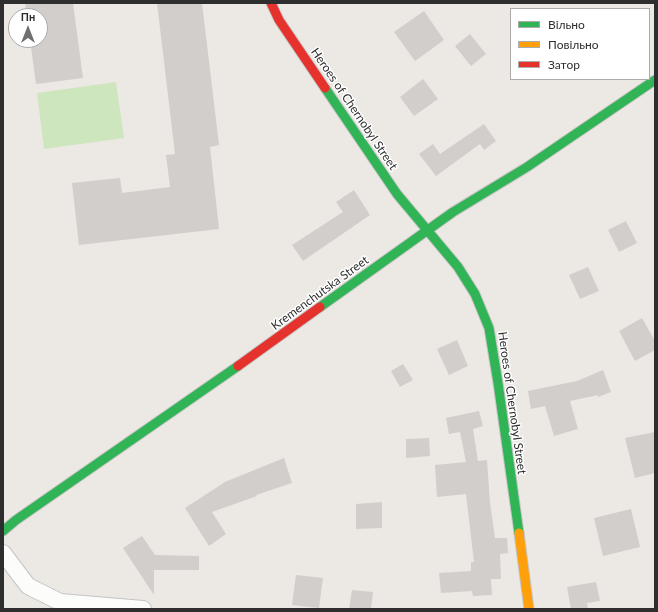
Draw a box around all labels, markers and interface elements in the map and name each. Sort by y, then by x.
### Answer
north arrow [8,8,48,48]
legend [510,8,650,80]
text: Пн [21,10,35,23]
text: Вільно [548,17,585,32]
text: Повільно [548,37,599,52]
street label: Heroes of Chernobyl Street [308,45,400,173]
text: Затор [548,57,580,72]
street label: Kremenchutska Street [269,253,371,333]
street label: Heroes of Chernobyl Street [495,331,529,475]

